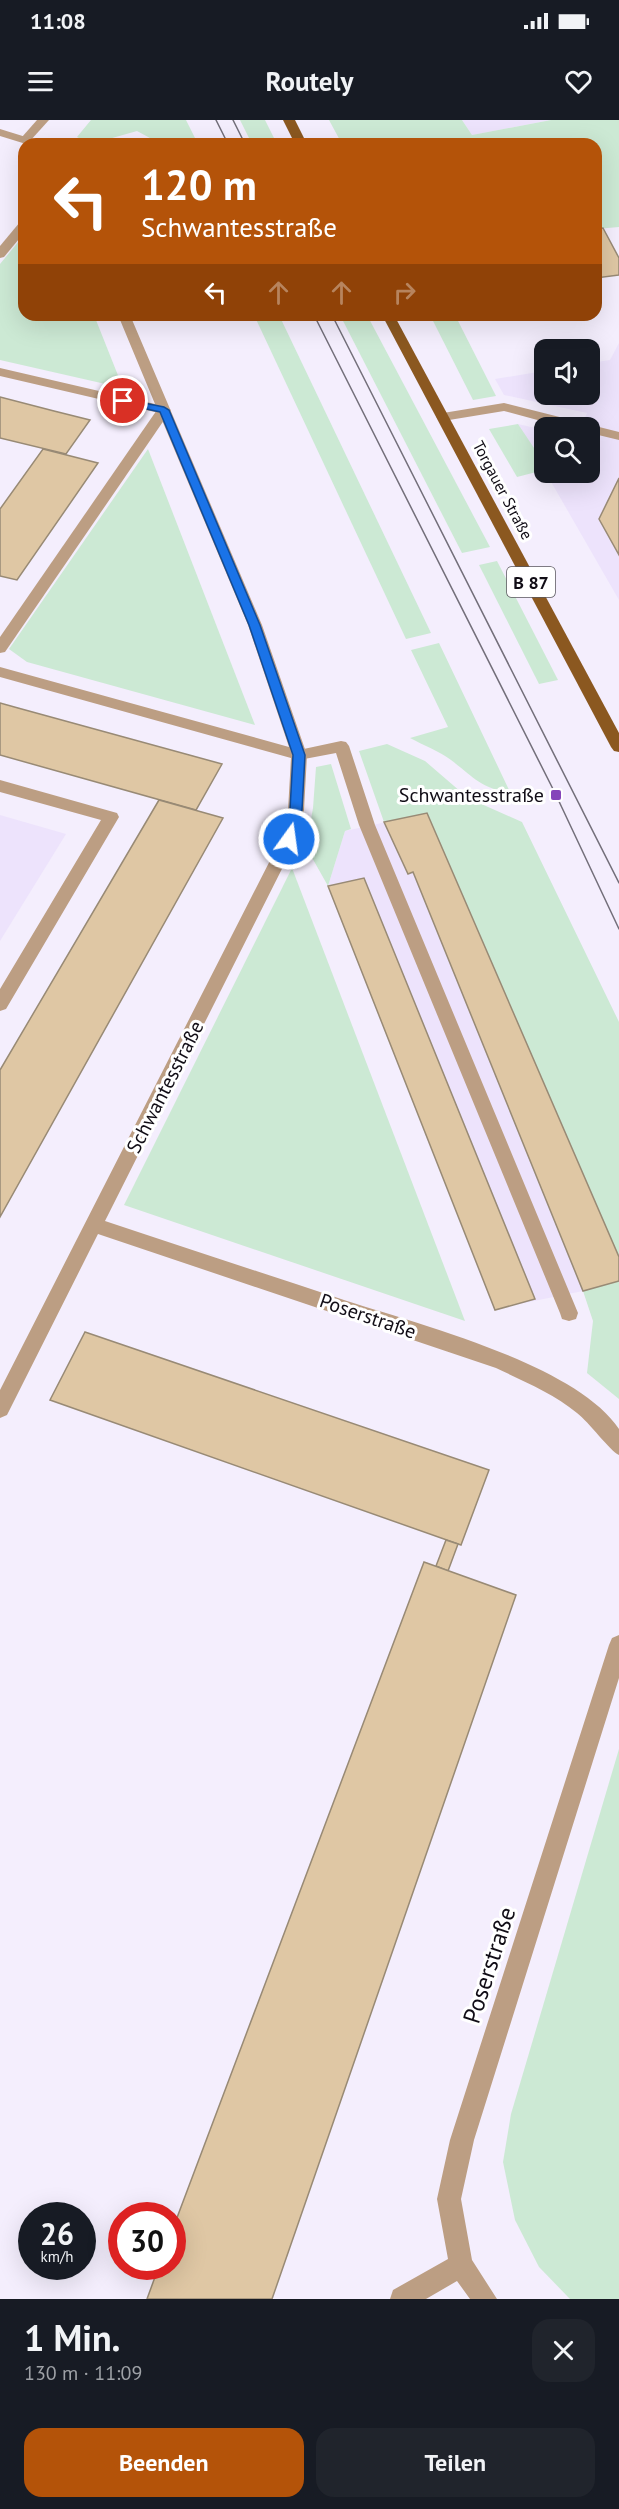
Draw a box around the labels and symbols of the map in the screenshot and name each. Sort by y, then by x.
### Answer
pin [97,375,148,426]
street label: Torgauer Straße [469,437,537,543]
road number: B 87 [507,567,555,597]
place label: Schwantesstraße [399,782,544,808]
marker: Schwantesstraße [549,788,563,802]
position arrow [257,807,321,871]
street label: Schwantesstraße [120,1016,210,1158]
street label: Poserstraße [316,1287,420,1345]
street label: Poserstraße [456,1903,522,2027]
speed limit sign: 30 [108,2202,186,2280]

